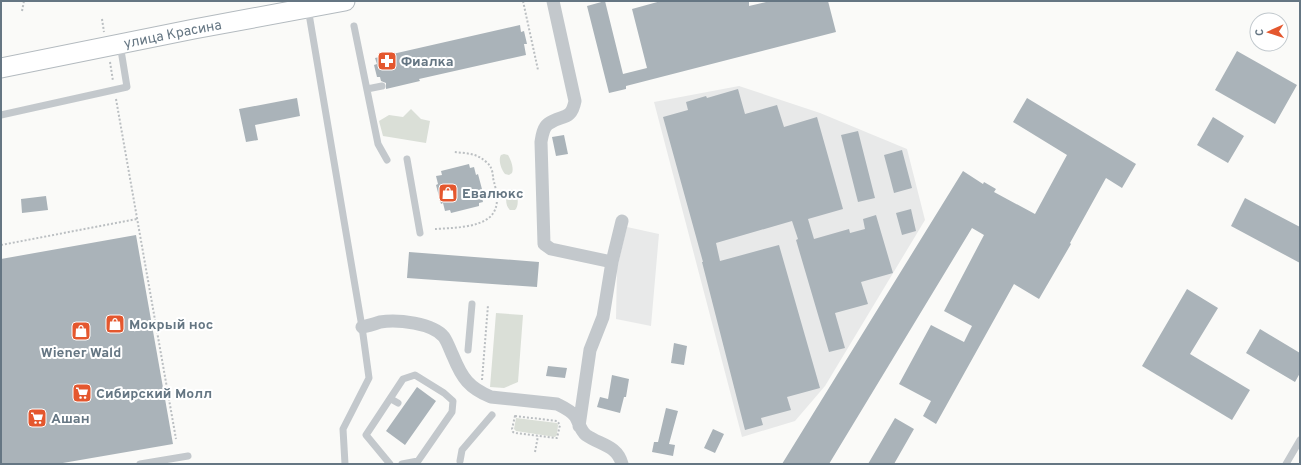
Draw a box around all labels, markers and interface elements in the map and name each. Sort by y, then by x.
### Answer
north arrow [1249,12,1289,52]
street label: улица Красина [122,17,223,53]
text: С [1253,29,1267,36]
pharmacy icon: Фиалка [376,50,398,72]
place label: Фиалка [401,54,454,71]
shop icon: Евалюкс [437,182,459,204]
place label: Евалюкс [462,186,523,203]
shop icon: Мокрый нос [104,313,126,335]
place label: Мокрый нос [129,317,213,334]
shop icon: Wiener Wald [70,320,92,342]
place label: Wiener Wald [41,345,121,362]
supermarket icon: Сибирский Молл [71,382,93,404]
place label: Сибирский Молл [96,386,212,403]
supermarket icon: Ашан [26,407,48,429]
place label: Ашан [51,411,90,428]

